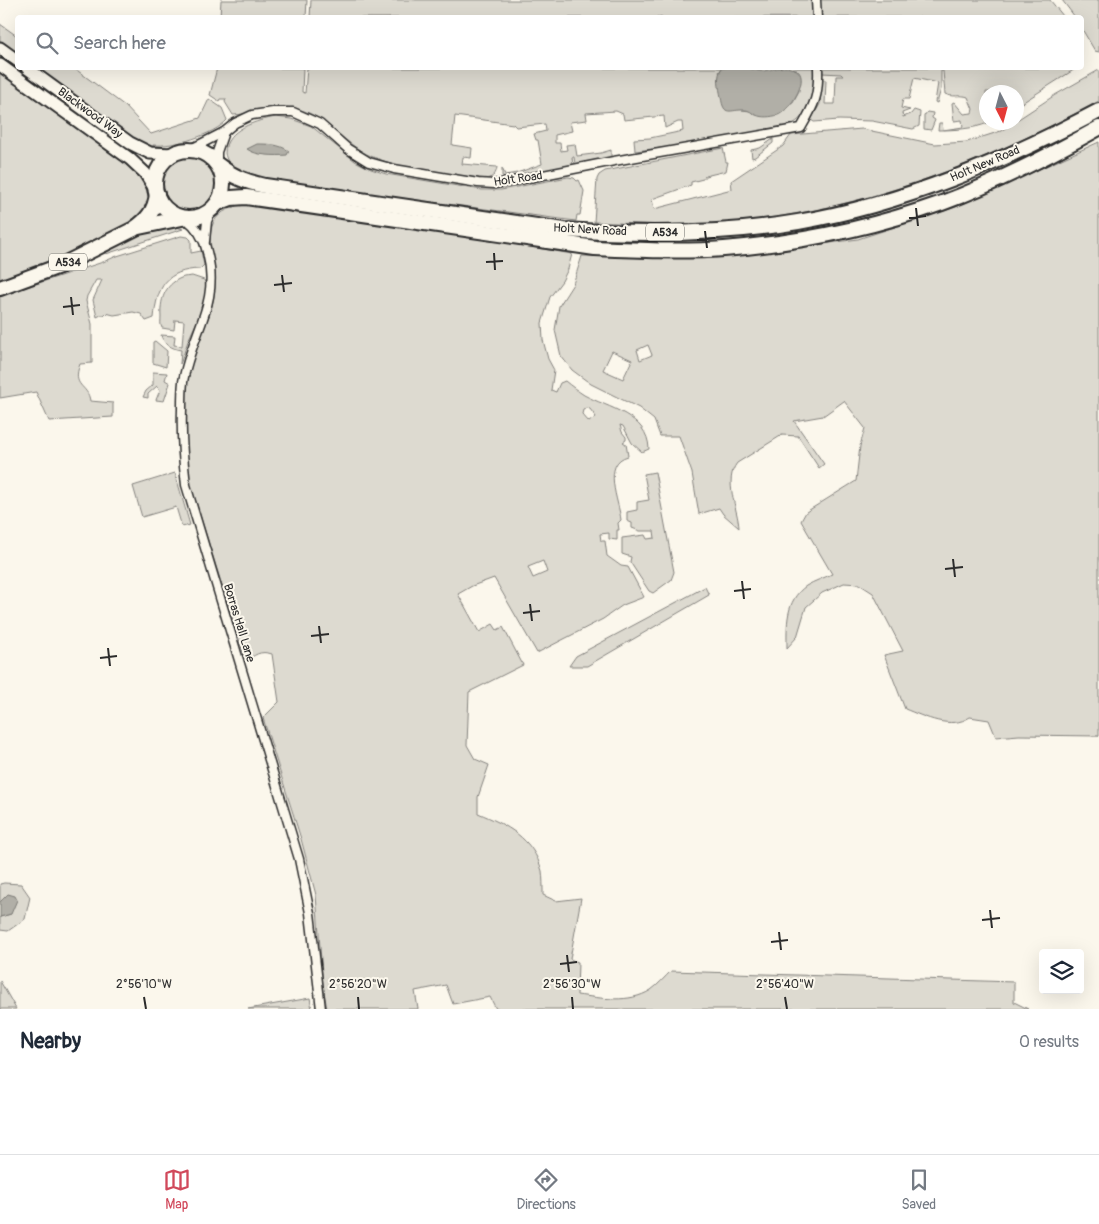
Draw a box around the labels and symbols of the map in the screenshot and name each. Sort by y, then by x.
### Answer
street label: Blackwood Way [55,84,125,142]
north arrow [979,85,1024,130]
street label: Holt New Road [948,143,1022,185]
street label: Holt Road [493,168,544,190]
street label: Holt New Road [553,221,627,239]
road number: A534 [646,223,684,240]
road number: A534 [49,253,87,270]
street label: Borras Hall Lane [220,582,258,664]
text: 2°56'10"W [116,977,172,992]
text: 2°56'20"W [329,977,387,992]
text: 2°56'30"W [543,977,601,992]
text: 2°56'40"W [756,977,814,992]

